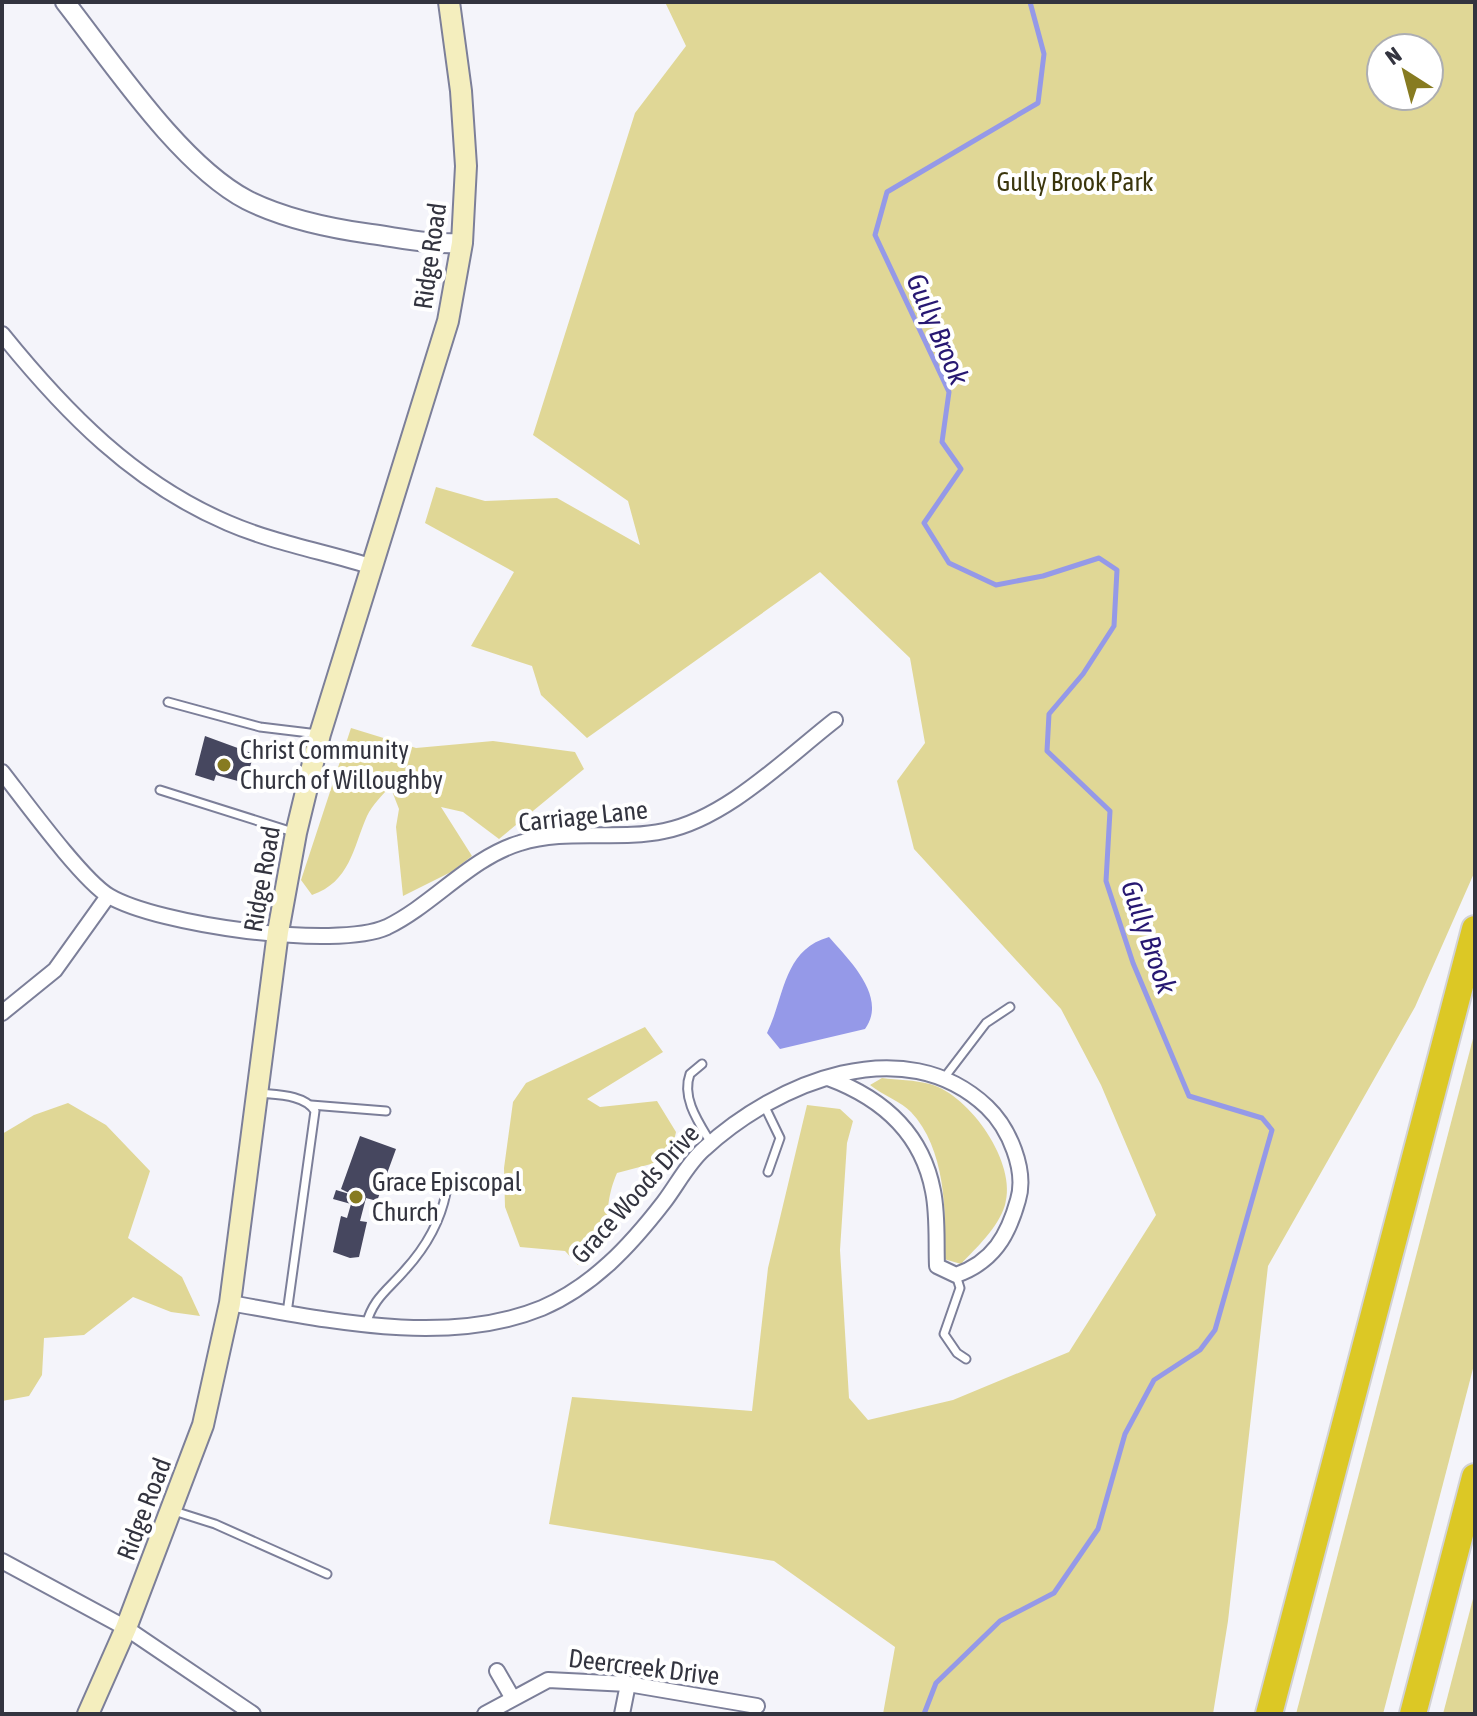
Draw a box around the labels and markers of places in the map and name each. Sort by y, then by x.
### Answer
place label: Christ Community Church of Willoughby [240,735,443,795]
marker: Christ Community Church of Willoughby [215,756,233,774]
place label: Grace Episcopal Church [372,1167,522,1227]
marker: Grace Episcopal Church [347,1188,365,1206]

